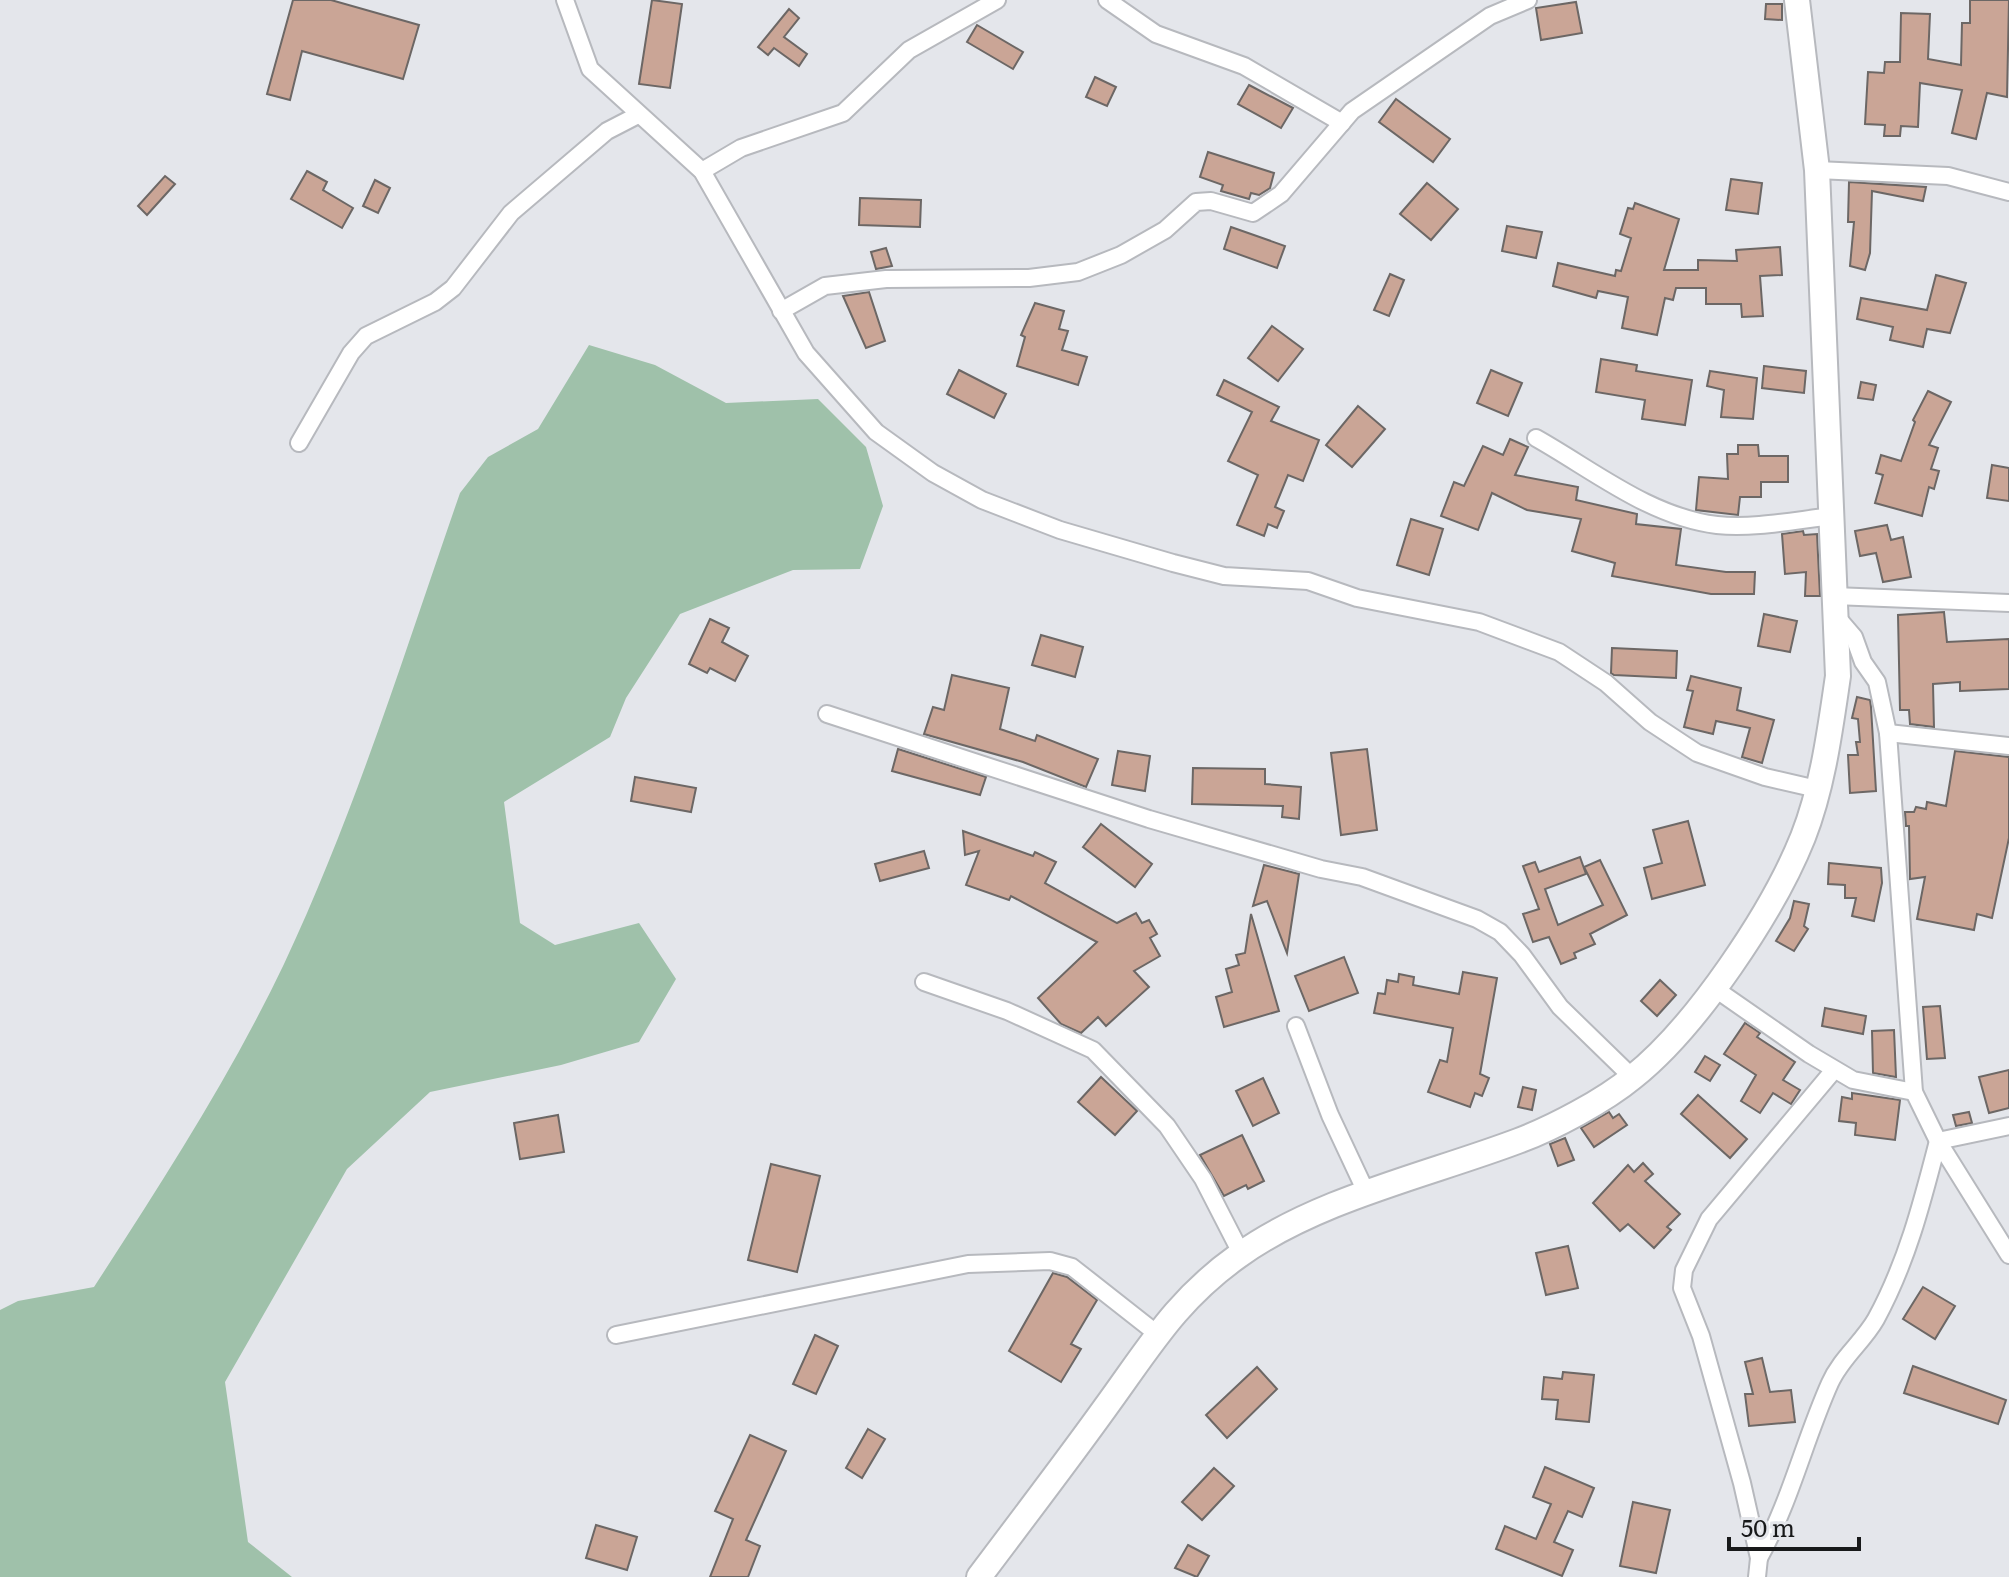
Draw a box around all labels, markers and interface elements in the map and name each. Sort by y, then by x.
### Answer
scale bar [1729,1501,1859,1551]
text: 50 m [1741,1509,1795,1544]

